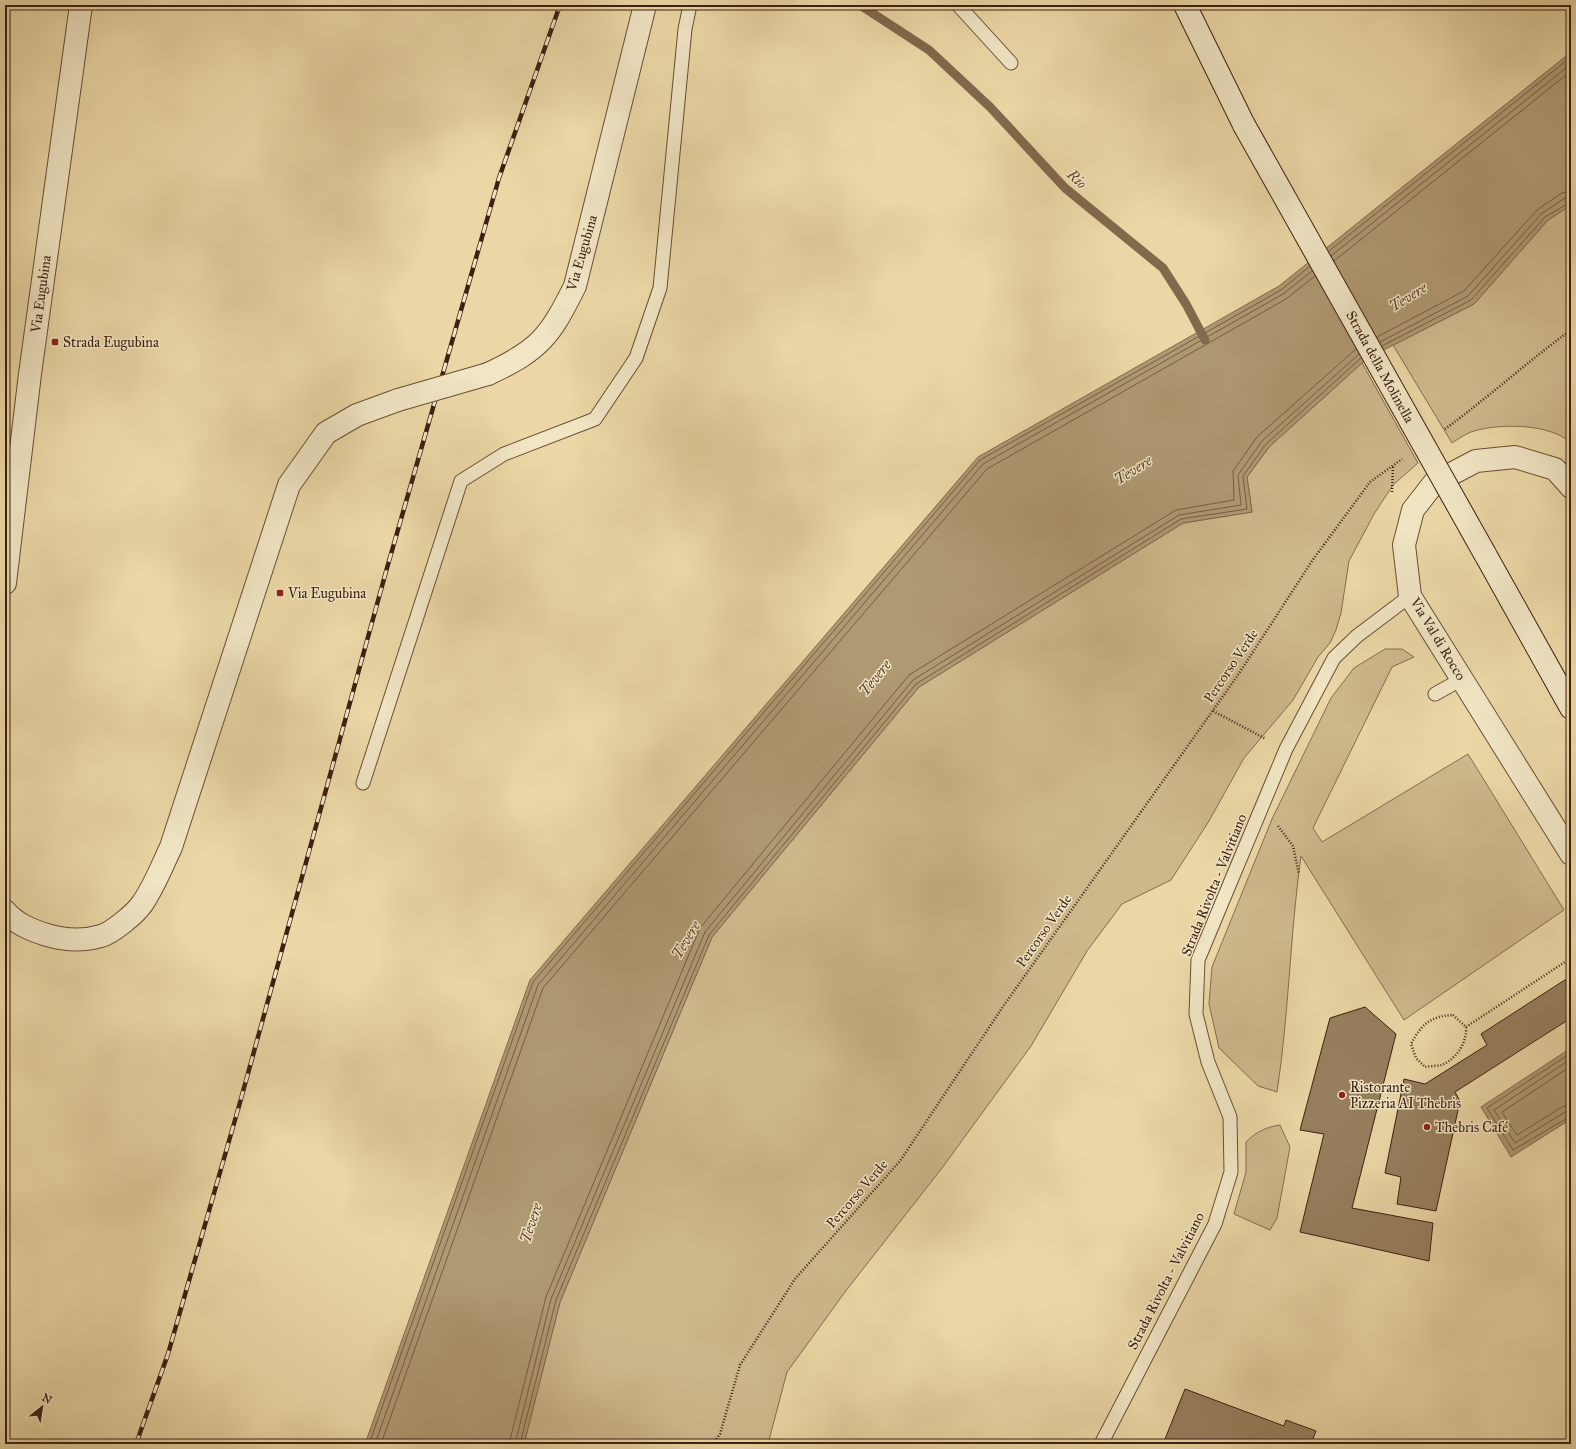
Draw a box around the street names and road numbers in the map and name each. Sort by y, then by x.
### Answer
street label: Via Eugubina [563,213,601,294]
street label: Via Eugubina [27,254,55,335]
street label: Strada della Molinella [1342,308,1418,426]
street label: Via Val di Rocco [1406,594,1469,684]
street label: Percorso Verde [1200,626,1262,706]
street label: Strada Rivolta - Valvitiano [1178,811,1250,959]
street label: Percorso Verde [1013,891,1075,971]
street label: Percorso Verde [823,1156,891,1232]
street label: Strada Rivolta - Valvitiano [1124,1209,1208,1353]

